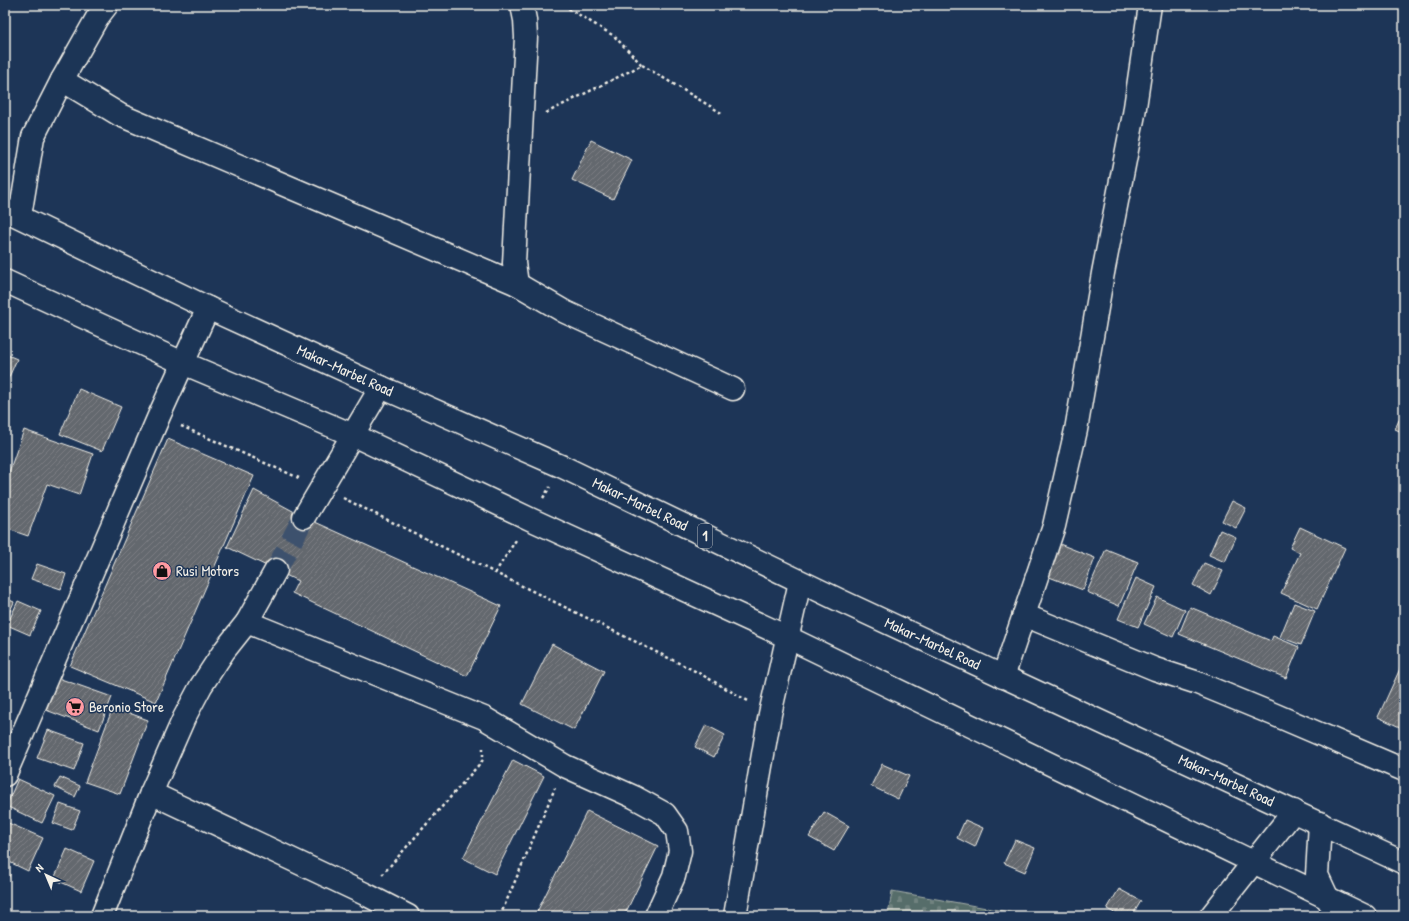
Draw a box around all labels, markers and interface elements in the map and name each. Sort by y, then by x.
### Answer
street label: Makar-Marbel Road [294,339,397,401]
street label: Makar-Marbel Road [589,472,692,536]
road number: 1 [698,524,712,548]
shop icon: Rusi Motors [151,560,173,582]
place label: Rusi Motors [176,560,239,581]
street label: Makar-Marbel Road [881,612,984,675]
supermarket icon: Beronio Store [64,696,86,718]
place label: Beronio Store [89,696,164,717]
street label: Makar-Marbel Road [1175,748,1278,811]
north arrow [26,855,66,895]
text: N [32,861,46,875]

